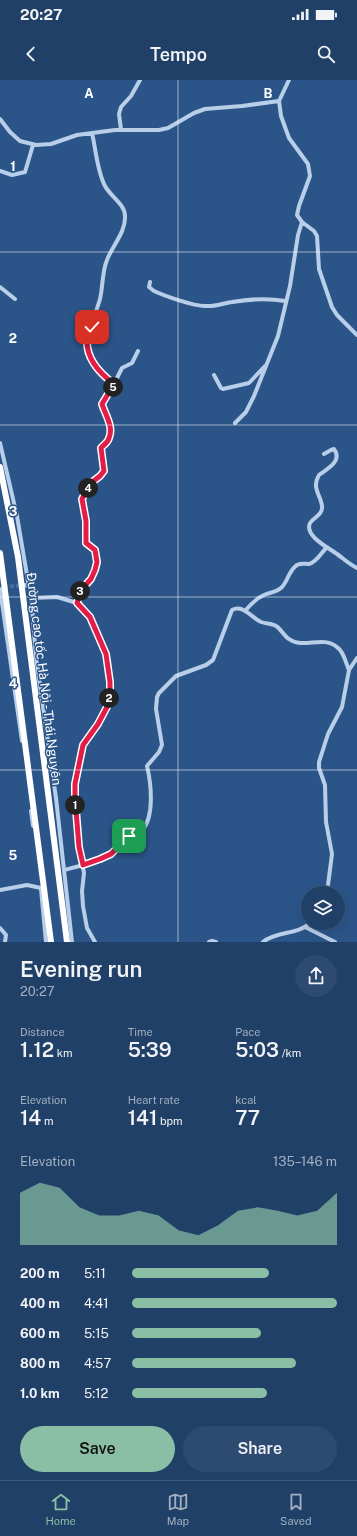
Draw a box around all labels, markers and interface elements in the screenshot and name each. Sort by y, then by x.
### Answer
text: 20:27 [20,6,62,23]
icon: back [20,43,42,65]
icon: search [315,43,337,65]
text: Tempo [150,44,207,65]
text: A [84,86,94,101]
text: B [264,86,273,101]
text: 1 [10,159,16,174]
pin [75,310,109,344]
icon: check [81,316,103,338]
text: 2 [9,331,17,346]
pin: 5 [103,377,123,397]
text: 5 [109,381,117,393]
pin: 4 [78,478,98,498]
text: 4 [84,482,92,494]
text: 3 [9,504,18,519]
street label: Đường cao tốc Hà Nội - Thái Nguyên [23,572,65,786]
pin: 3 [70,581,90,601]
text: 3 [76,585,84,597]
text: 4 [9,676,18,691]
pin: 2 [99,688,119,708]
text: 2 [106,692,113,704]
pin: 1 [65,795,85,815]
text: 1 [73,799,77,811]
pin [112,819,146,853]
icon: arrive [118,825,140,847]
text: 5 [9,848,18,863]
map controls [301,886,345,930]
button: layers [301,886,345,930]
button: share [295,955,337,997]
text: Evening run [20,956,142,982]
text: 20:27 [20,984,54,999]
text: Distance [20,1026,65,1038]
text: Time [128,1026,153,1038]
text: Pace [235,1026,260,1038]
text: 1.12 [20,1038,54,1062]
text: 5:39 [128,1038,172,1062]
text: 5:03 [235,1038,279,1062]
text: km [54,1047,72,1059]
text: /km [279,1047,301,1059]
text: Elevation [20,1094,67,1106]
text: Heart rate [128,1094,180,1106]
text: kcal [235,1094,257,1106]
text: 14 [20,1106,41,1130]
text: 141 [128,1106,157,1130]
text: 77 [235,1106,260,1130]
text: m [41,1115,53,1127]
text: bpm [157,1115,183,1127]
text: Elevation [20,1154,75,1169]
text: 135–146 m [273,1154,337,1169]
text: 200 m [20,1266,60,1281]
text: 5:11 [84,1266,106,1281]
text: 400 m [20,1296,60,1311]
text: 4:41 [84,1296,108,1311]
text: 600 m [20,1326,60,1341]
text: 5:15 [84,1326,109,1341]
text: 800 m [20,1356,60,1371]
text: 4:57 [84,1356,111,1371]
text: 1.0 km [20,1386,60,1401]
text: 5:12 [84,1386,108,1401]
button: Save [20,1426,175,1472]
button: Share [183,1426,337,1472]
tab: Home [45,1491,76,1527]
tab: Map [167,1491,189,1527]
tab: Saved [280,1491,312,1527]

